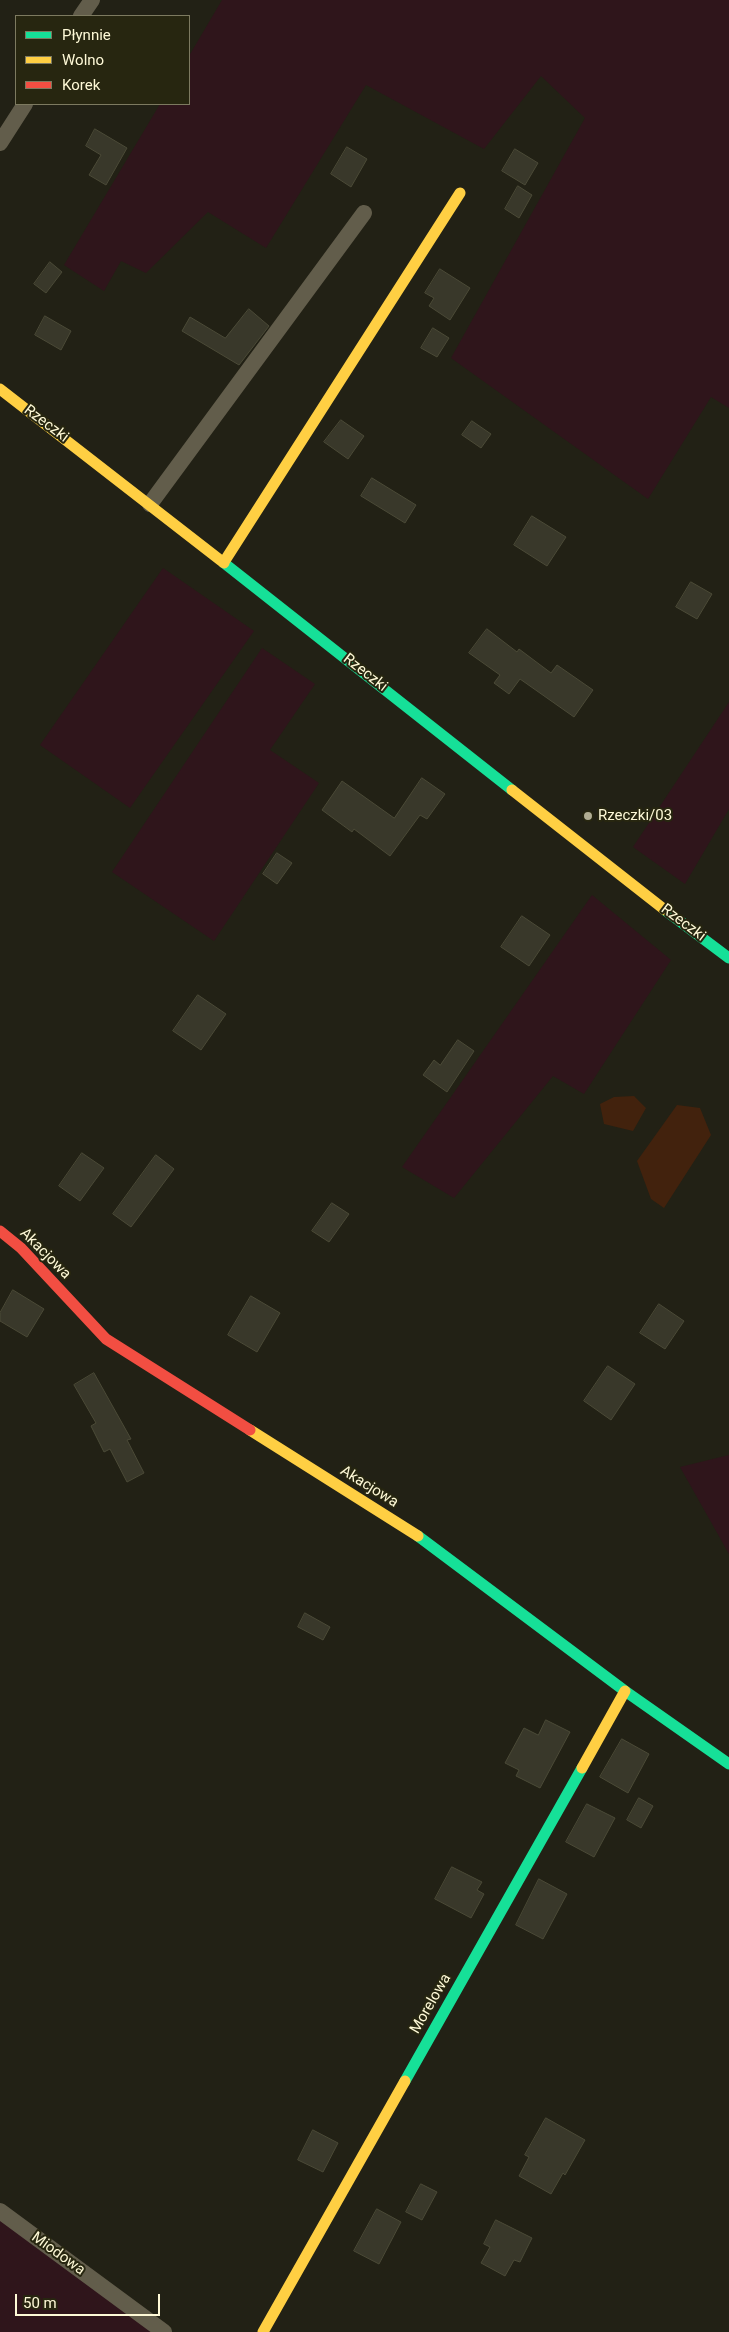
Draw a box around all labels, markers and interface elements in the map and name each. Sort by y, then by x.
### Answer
legend [15,15,190,105]
text: Płynnie [62,26,111,44]
text: Wolno [62,51,104,69]
text: Korek [62,76,100,94]
street label: Rzeczki [20,401,72,447]
street label: Rzeczki [339,650,391,696]
place label: Rzeczki/03 [598,807,672,825]
marker: Rzeczki/03 [582,810,594,822]
street label: Rzeczki [657,900,709,946]
street label: Akacjowa [16,1225,74,1283]
street label: Akacjowa [337,1462,401,1512]
street label: Morelowa [407,1971,455,2037]
street label: Miodowa [28,2229,88,2279]
scale bar [18,2284,162,2316]
text: 50 m [23,2294,57,2312]

